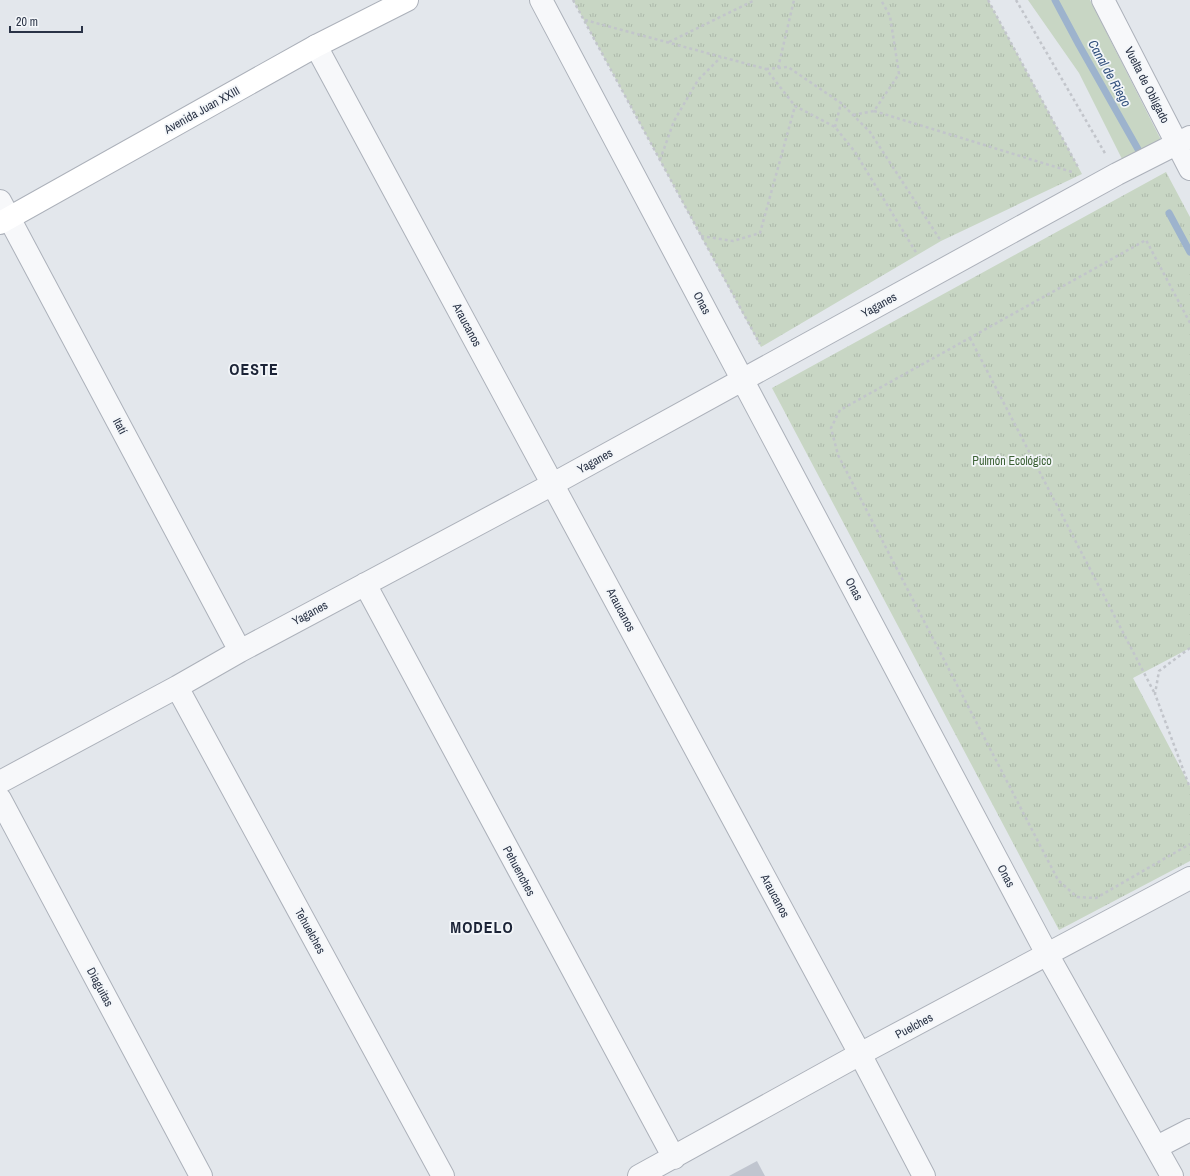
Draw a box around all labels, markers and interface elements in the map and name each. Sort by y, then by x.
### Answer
scale bar [10,8,82,34]
text: 20 m [16,14,38,30]
water label: Canal de Riego [1084,37,1135,110]
street label: Vuelta de Obligado [1121,44,1173,126]
street label: Avenida Juan XXIII [160,83,243,138]
street label: Onas [689,289,715,317]
street label: Yaganes [858,289,900,321]
street label: Araucanos [448,300,485,350]
district label: OESTE [229,358,279,380]
street label: Itatí [109,415,131,437]
street label: Yaganes [574,445,616,477]
park label: Pulmón Ecológico [972,453,1052,469]
street label: Onas [841,575,867,603]
street label: Araucanos [602,585,639,635]
street label: Yaganes [289,597,331,629]
street label: Pehuenches [499,843,539,899]
street label: Onas [993,862,1019,890]
street label: Araucanos [756,871,793,921]
street label: Tehuelches [291,905,329,957]
district label: MODELO [450,916,514,938]
street label: Diaguitas [83,965,117,1009]
street label: Puelches [892,1009,936,1043]

